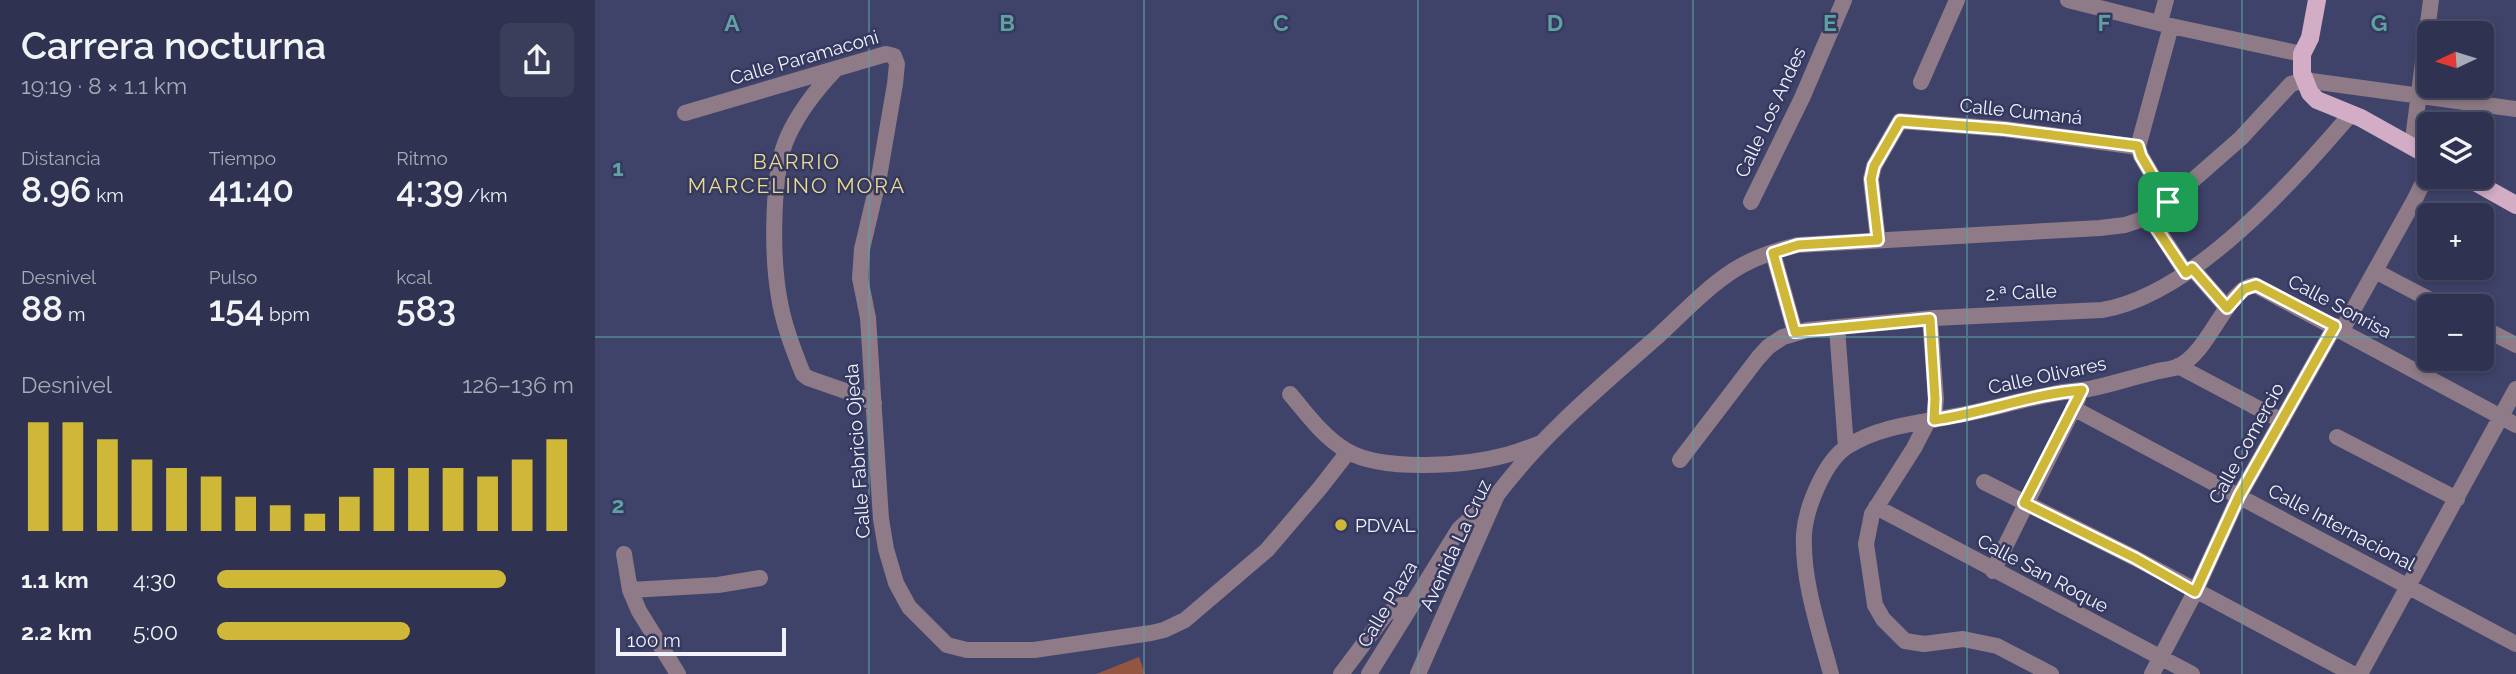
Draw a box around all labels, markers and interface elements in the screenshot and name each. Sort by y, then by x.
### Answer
text: A [724,9,740,36]
text: B [999,9,1015,36]
text: C [1273,9,1289,36]
text: D [1547,9,1563,36]
text: E [1823,9,1837,36]
text: F [2097,9,2111,36]
text: G [2371,9,2387,36]
north arrow [2417,21,2494,98]
map controls [2417,21,2494,371]
text: Carrera nocturna [21,23,326,68]
button: share [500,23,574,97]
street label: Calle Paramaconi [727,25,881,89]
street label: Calle Los Andes [1730,43,1810,181]
text: 19:19 · 8 × 1.1 km [21,72,187,99]
street label: Calle Cumaná [1959,94,2083,128]
button: layers [2417,112,2494,189]
text: Distancia [21,147,101,169]
text: Tiempo [209,147,276,169]
text: Ritmo [396,147,448,169]
district label: BARRIO MARCELINO MORA [688,149,906,198]
text: 1 [612,154,624,181]
text: 8.96 [21,169,91,210]
text: 41:40 [209,169,294,210]
text: 4:39 [396,169,464,210]
pin [2138,172,2198,232]
icon: arrive [2149,183,2187,221]
text: km [91,184,124,206]
text: /km [464,184,508,206]
button: + [2417,203,2494,280]
text: Desnivel [21,266,96,288]
text: Pulso [209,266,257,288]
text: kcal [396,266,432,288]
street label: Calle Sonrisa [2285,270,2395,342]
street label: 2.ª Calle [1985,279,2057,305]
text: 88 [21,288,63,329]
text: 154 [209,288,264,329]
text: 583 [396,288,456,329]
button: − [2417,294,2494,371]
text: m [63,303,85,325]
text: bpm [264,303,310,325]
street label: Calle Olivares [1986,352,2108,398]
street label: Calle Fabricio Ojeda [840,363,874,539]
text: Desnivel [21,371,112,398]
text: 126–136 m [462,371,574,398]
street label: Calle Comercio [2204,379,2288,507]
street label: Avenida La Cruz [1415,476,1495,614]
street label: Calle Internacional [2265,479,2420,575]
text: 2 [612,491,624,518]
place label: PDVAL [1355,514,1416,536]
marker: PDVAL [1333,517,1349,533]
street label: Calle San Roque [1974,529,2112,617]
street label: Calle Plaza [1353,557,1421,651]
text: 1.1 km [21,566,89,593]
text: 4:30 [133,566,176,593]
text: 2.2 km [21,618,92,645]
text: 5:00 [133,618,178,645]
scale bar [616,625,786,657]
text: 100 m [627,629,681,651]

